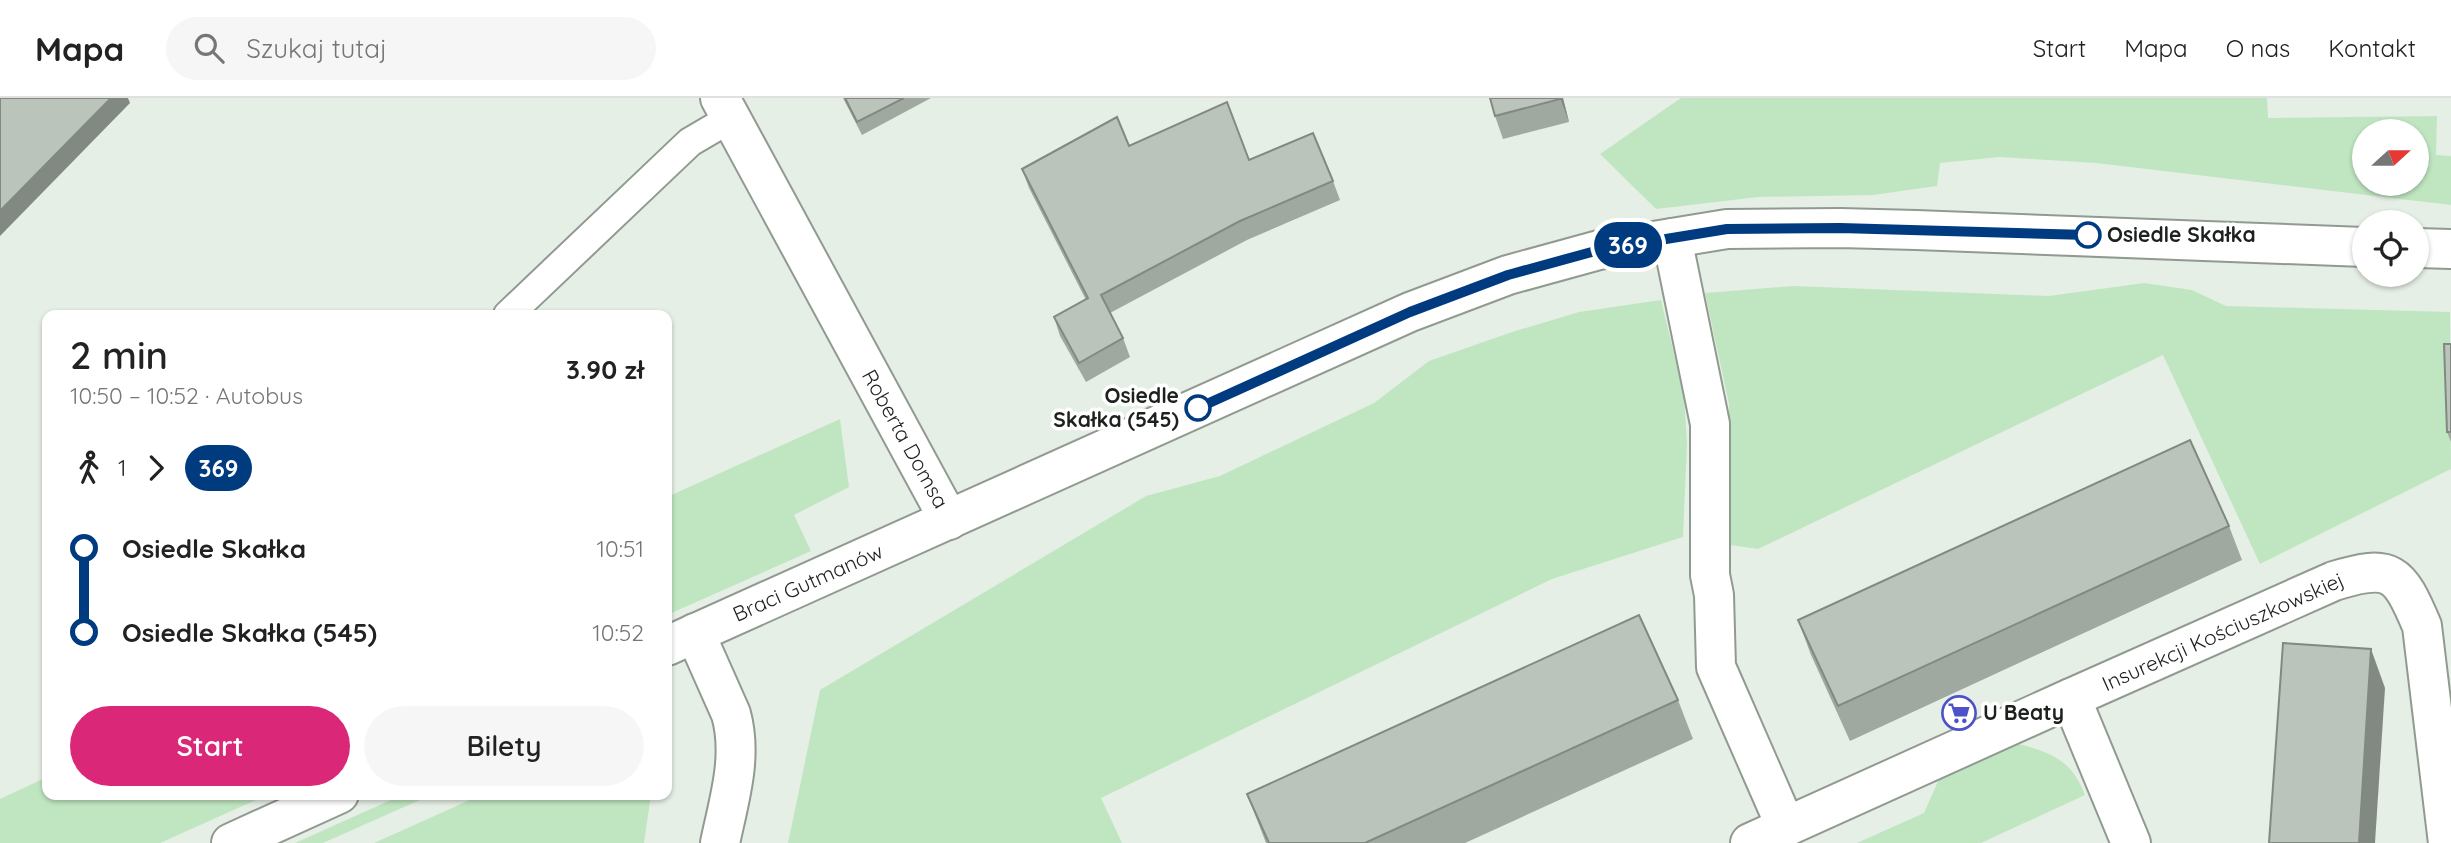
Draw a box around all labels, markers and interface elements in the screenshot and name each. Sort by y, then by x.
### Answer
search box [166,17,656,80]
text: Mapa [35,28,124,69]
icon: search [190,29,228,67]
text: Szukaj tutaj [246,32,387,65]
text: Start [2033,33,2086,63]
text: Mapa [2124,33,2188,63]
text: O nas [2226,33,2290,63]
text: Kontakt [2328,33,2416,63]
north arrow [2352,119,2429,196]
map controls [2352,119,2429,287]
button: locate [2352,210,2429,287]
place label: Osiedle Skałka [2107,221,2256,247]
line badge: 369 [1588,222,1668,268]
marker: Osiedle Skałka [2075,222,2101,248]
text: 369 [1608,230,1648,260]
text: 2 min [70,331,168,379]
text: 3.90 zł [566,353,644,386]
street label: Roberta Domsa [857,365,955,512]
text: 10:50 – 10:52 · Autobus [70,381,303,410]
place label: Osiedle Skałka (545) [1053,382,1179,432]
marker: Osiedle Skałka (545) [1185,395,1211,421]
icon: walk [70,449,108,487]
icon: forward [137,449,175,487]
text: 1 [118,453,127,482]
text: 369 [199,453,238,483]
text: Osiedle Skałka [122,532,306,565]
text: 10:51 [596,534,644,563]
street label: Braci Gutmanów [729,537,887,627]
street label: Insurekcji Kościuszkowskiej [2098,566,2348,696]
text: Osiedle Skałka (545) [122,616,377,649]
text: 10:52 [592,618,644,647]
supermarket icon: U Beaty [1940,694,1978,732]
place label: U Beaty [1983,699,2064,725]
button: Start [70,706,350,786]
button: Bilety [364,706,644,786]

